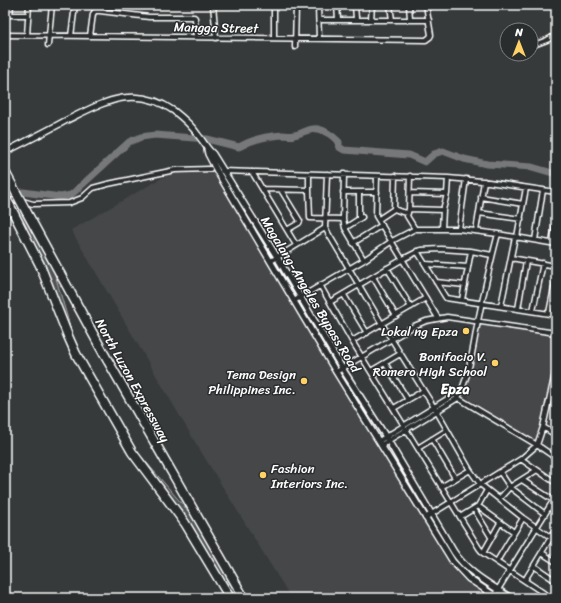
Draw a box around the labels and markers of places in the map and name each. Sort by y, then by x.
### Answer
place label: Lokal ng Epza [381,320,458,343]
marker: Lokal ng Epza [461,326,471,336]
place label: Bonifacio V. Romero High School [373,345,487,383]
marker: Bonifacio V. Romero High School [490,358,500,368]
place label: Tema Design Philippines Inc. [208,363,296,401]
marker: Tema Design Philippines Inc. [299,376,309,386]
place label: Fashion Interiors Inc. [270,457,348,495]
marker: Fashion Interiors Inc. [258,470,268,480]

